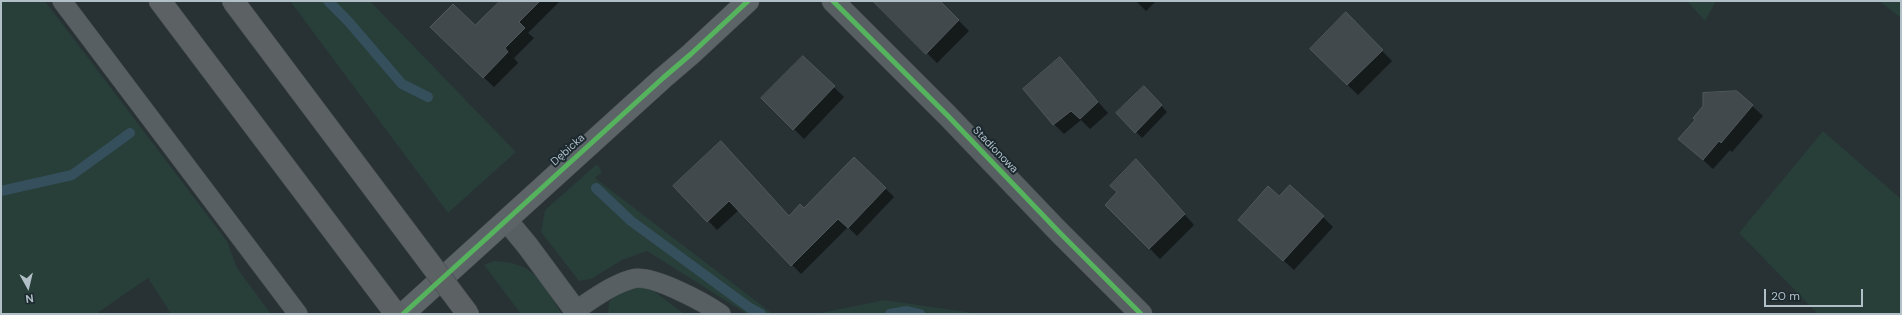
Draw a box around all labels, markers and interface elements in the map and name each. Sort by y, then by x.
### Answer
street label: Stadionowa [970,124,1020,176]
street label: Dębicka [548,131,588,169]
north arrow [8,267,48,307]
scale bar [1766,281,1865,307]
text: 20 m [1771,288,1800,304]
text: N [25,291,35,306]

